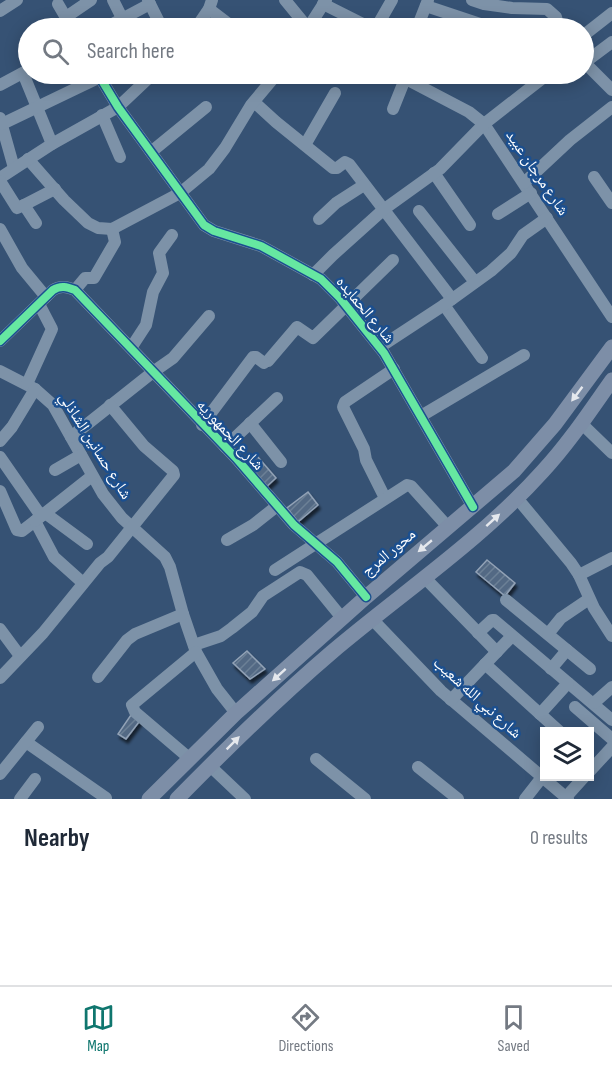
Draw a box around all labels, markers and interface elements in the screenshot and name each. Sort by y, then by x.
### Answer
search box [18,18,594,84]
icon: search [39,35,72,68]
text: Search here [87,38,174,65]
street label: شارع مرجان عبيد [501,127,573,219]
street label: شارع الحمايده [332,273,398,347]
one-way arrow [571,386,583,402]
street label: شارع حسانين الشاذلي [53,389,136,504]
street label: شارع الجمهوريه [192,396,268,474]
one-way arrow [485,513,500,527]
street label: محور المرج [358,525,420,581]
one-way arrow [417,540,433,553]
street label: شارع نبي الله شعيب [427,653,525,744]
one-way arrow [271,668,286,682]
map controls [540,727,594,781]
button: layers [540,727,594,781]
one-way arrow [226,736,240,750]
text: Nearby [24,823,90,854]
text: 0 results [530,826,588,850]
tab: Map [82,1001,115,1056]
tab: Directions [278,1001,334,1056]
tab: Saved [497,1001,530,1056]

